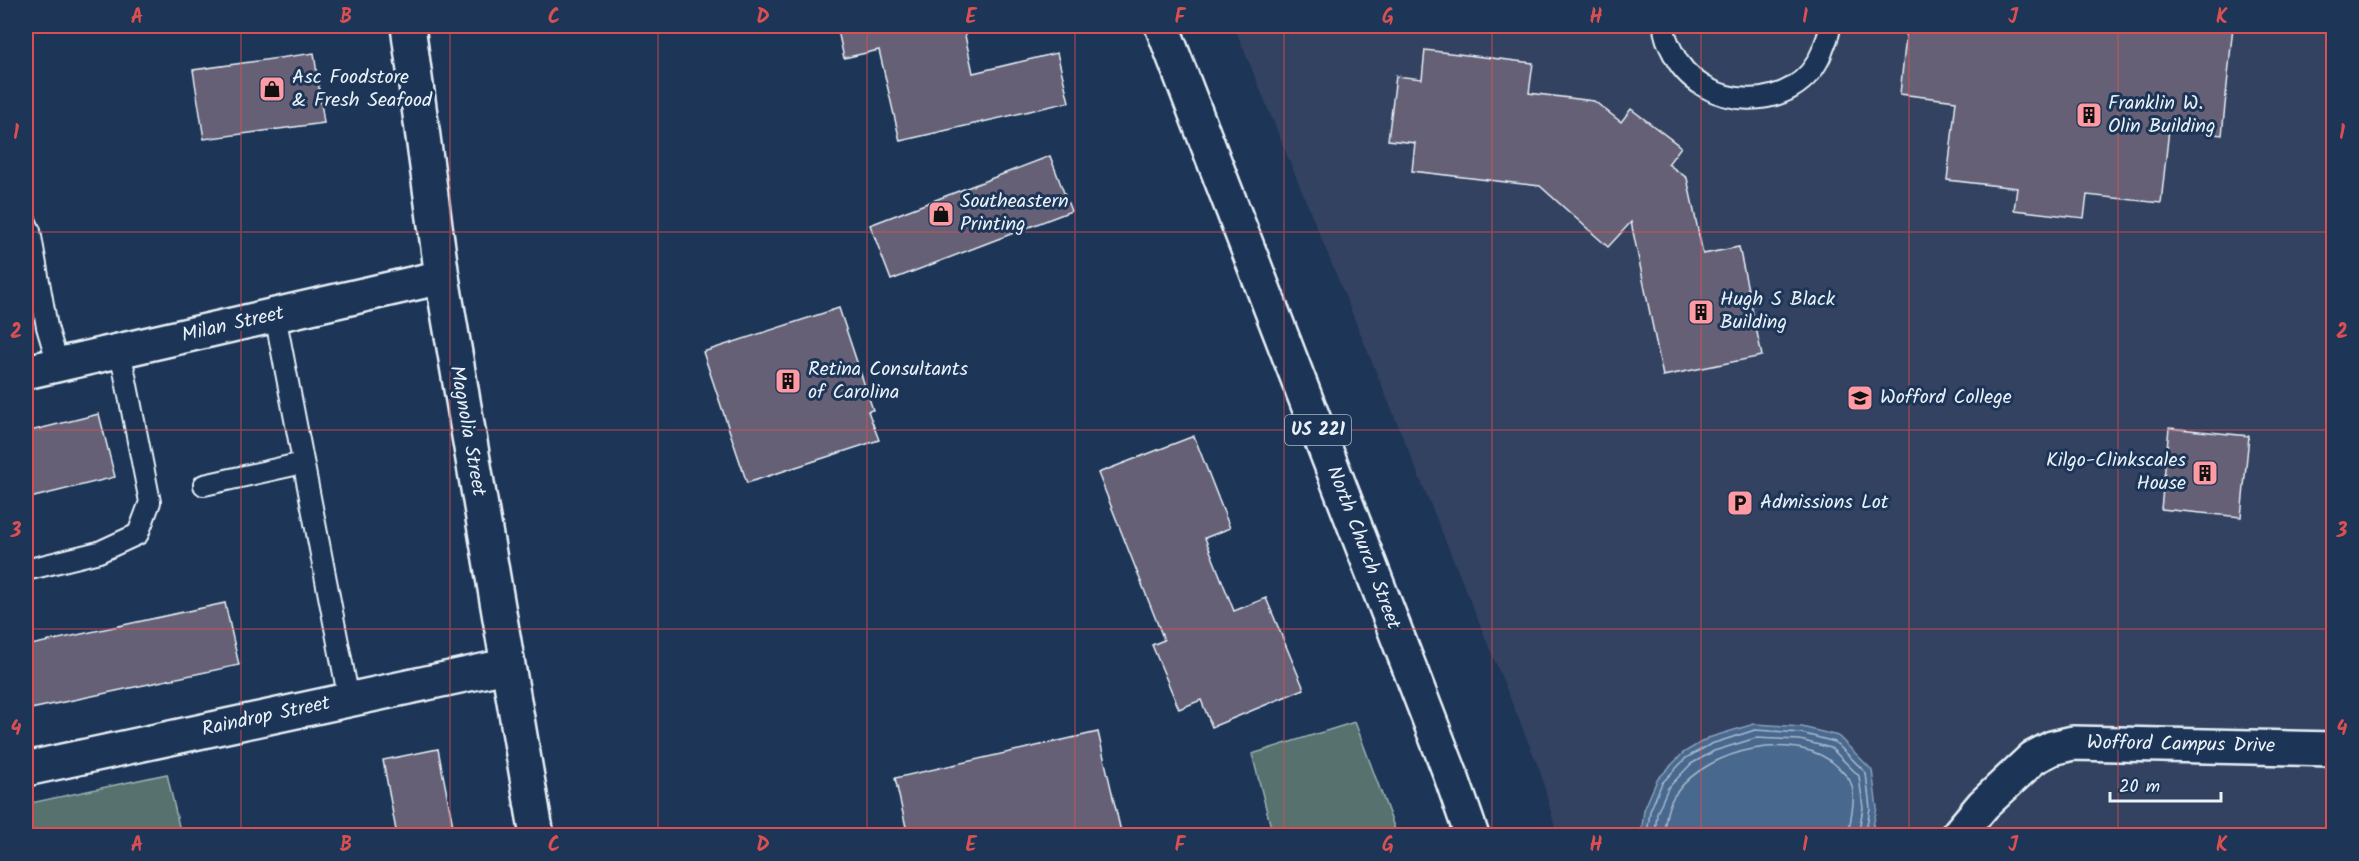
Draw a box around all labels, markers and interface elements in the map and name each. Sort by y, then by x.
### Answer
text: A [131,2,143,34]
text: B [340,2,352,34]
text: C [548,2,560,34]
text: D [756,2,770,34]
text: E [965,2,977,34]
text: F [1175,2,1187,34]
text: G [1382,2,1394,34]
text: H [1589,2,1603,34]
text: I [1802,2,1808,34]
text: J [2008,2,2019,34]
text: K [2216,2,2228,34]
place label: Asc Foodstore & Fresh Seafood [292,62,433,117]
shop icon: Asc Foodstore & Fresh Seafood [257,74,287,104]
place label: Franklin W. Olin Building [2108,88,2216,143]
building icon: Franklin W. Olin Building [2074,100,2104,130]
text: 1 [13,118,19,150]
text: 1 [2339,118,2345,150]
place label: Southeastern Printing [960,186,1069,241]
shop icon: Southeastern Printing [926,199,956,229]
place label: Hugh S Black Building [1720,284,1836,339]
building icon: Hugh S Black Building [1686,297,1716,327]
street label: Milan Street [179,298,288,352]
text: 2 [10,317,22,349]
text: 2 [2336,317,2348,349]
place label: Retina Consultants of Carolina [808,354,968,409]
street label: Magnolia Street [440,363,494,499]
building icon: Retina Consultants of Carolina [773,366,803,396]
place label: Wofford College [1880,382,2012,414]
school or university icon: Wofford College [1845,383,1875,413]
road number: US 221 [1285,415,1351,445]
place label: Kilgo-Clinkscales House [2046,445,2186,500]
building icon: Kilgo-Clinkscales House [2190,458,2220,488]
street label: North Church Street [1317,462,1409,635]
place label: Admissions Lot [1760,487,1889,519]
parking icon: Admissions Lot [1725,488,1755,518]
text: 3 [10,516,22,548]
text: 3 [2336,516,2348,548]
street label: Raindrop Street [199,688,333,746]
text: 4 [11,714,22,746]
text: 4 [2337,714,2348,746]
street label: Wofford Campus Drive [2087,727,2275,763]
scale bar [2110,765,2221,803]
text: 20 m [2119,773,2160,802]
text: A [131,830,143,861]
text: B [340,830,352,861]
text: C [548,830,560,861]
text: D [756,830,770,861]
text: E [965,830,977,861]
text: F [1175,830,1187,861]
text: G [1382,830,1394,861]
text: H [1589,830,1603,861]
text: I [1802,830,1808,861]
text: J [2008,830,2019,861]
text: K [2216,830,2228,861]

